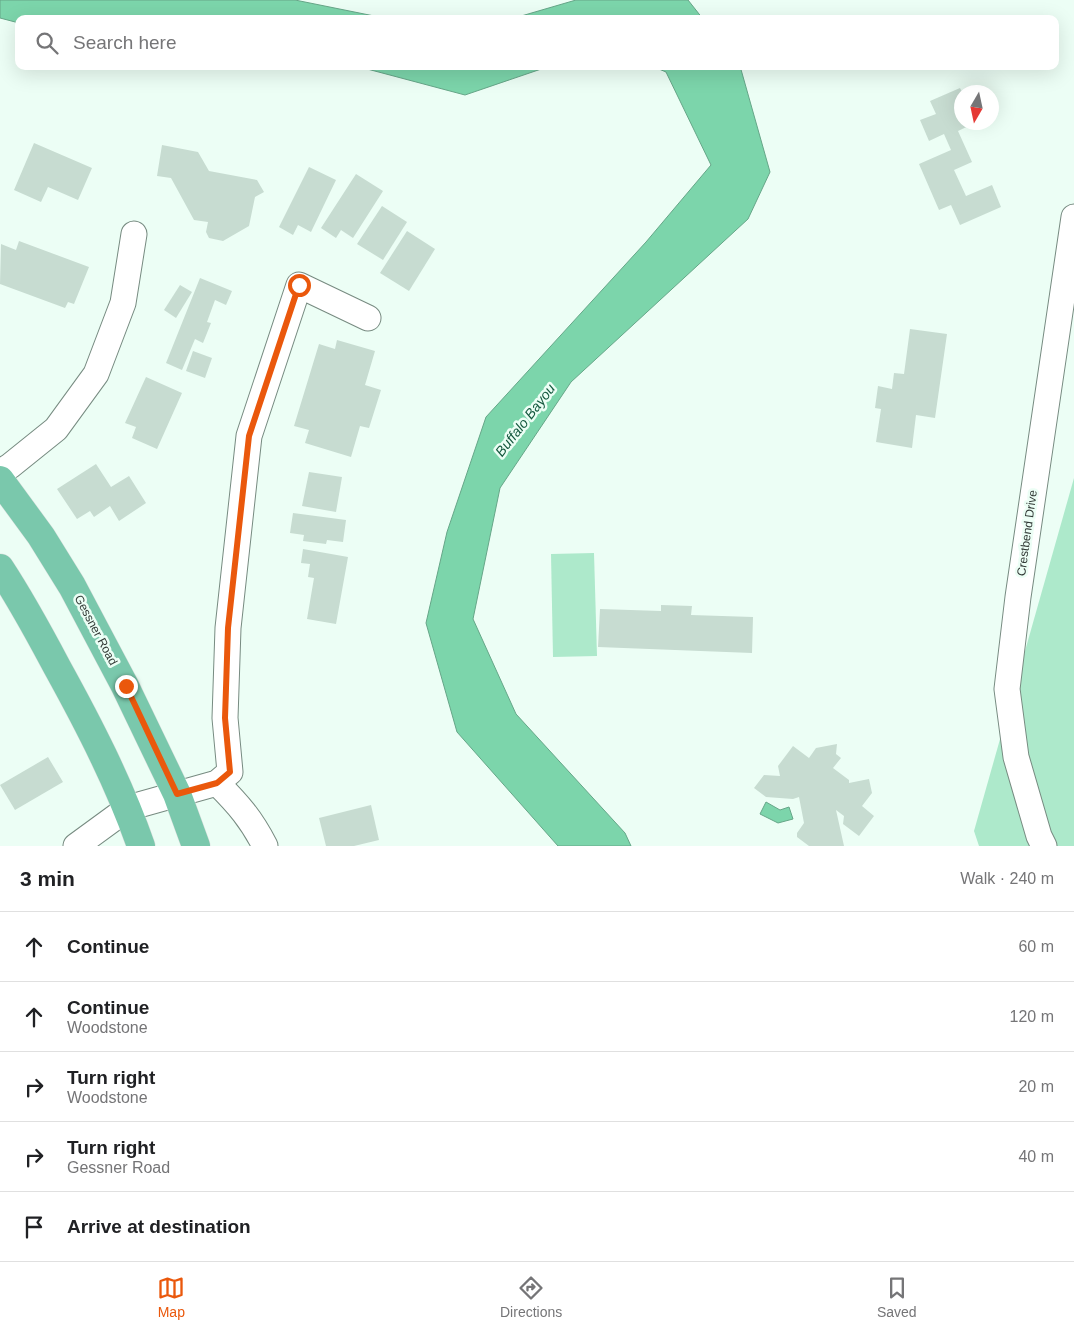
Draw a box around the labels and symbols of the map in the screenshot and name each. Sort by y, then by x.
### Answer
north arrow [954,85,999,130]
route start [288,274,311,297]
water label: Buffalo Bayou [492,381,558,459]
street label: Crestbend Drive [1014,489,1040,577]
street label: Gessner Road [72,593,120,667]
route end [115,675,138,698]

